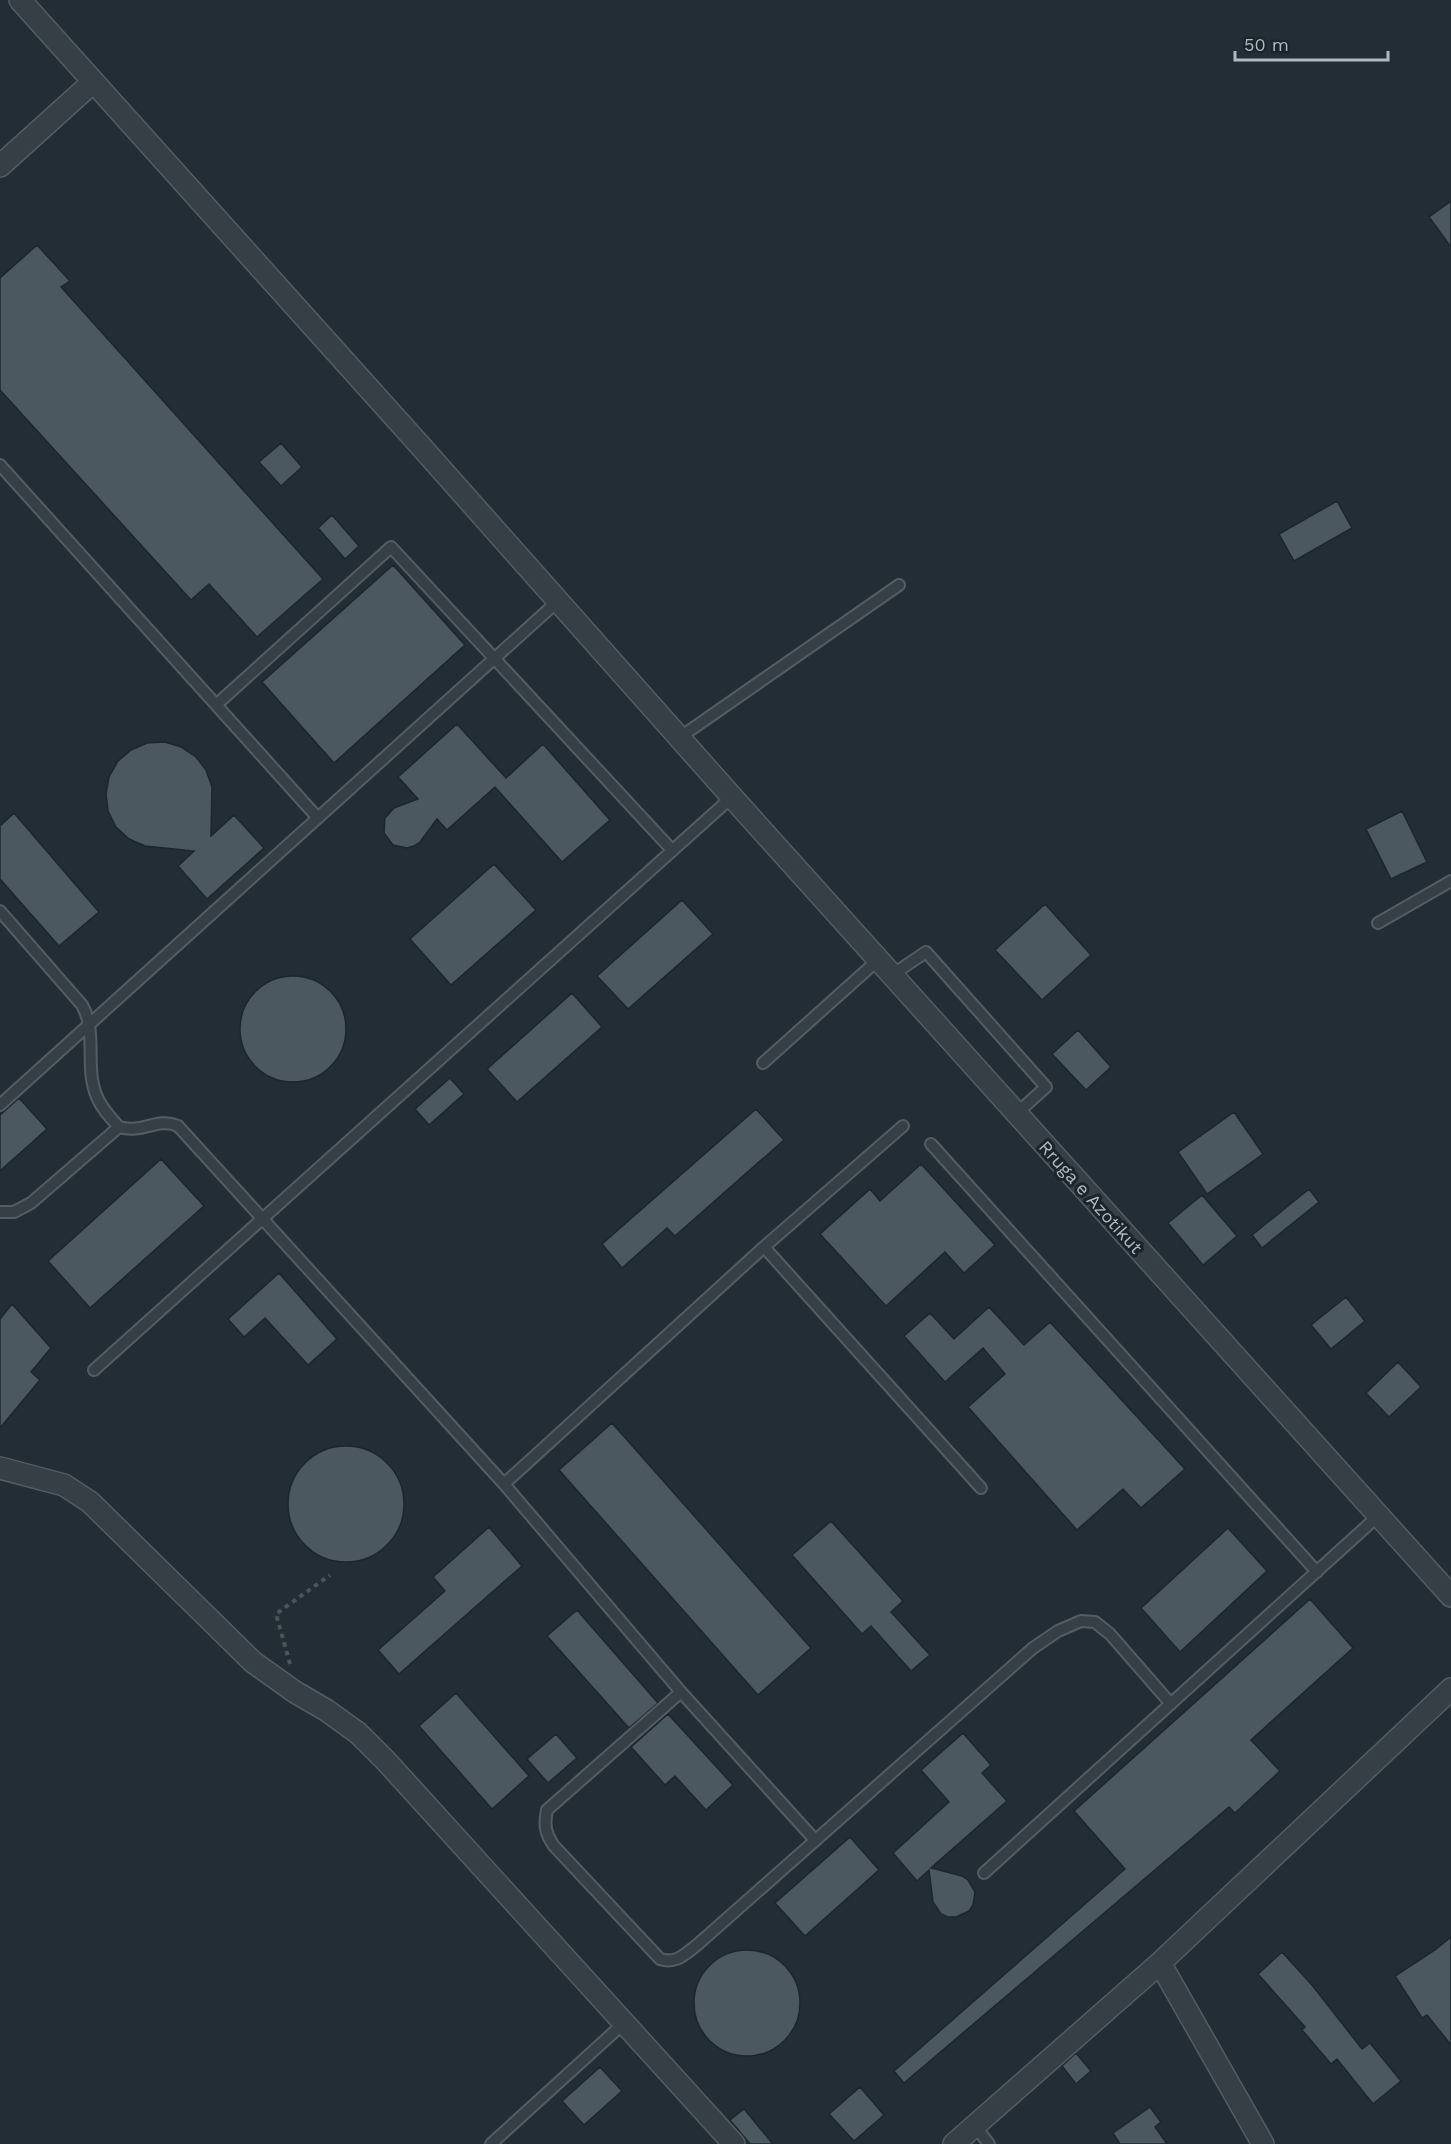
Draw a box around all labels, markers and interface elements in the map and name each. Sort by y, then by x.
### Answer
scale bar [1235,24,1388,62]
text: 50 m [1244,34,1289,55]
street label: Rruga e Azotikut [1035,1136,1148,1258]

